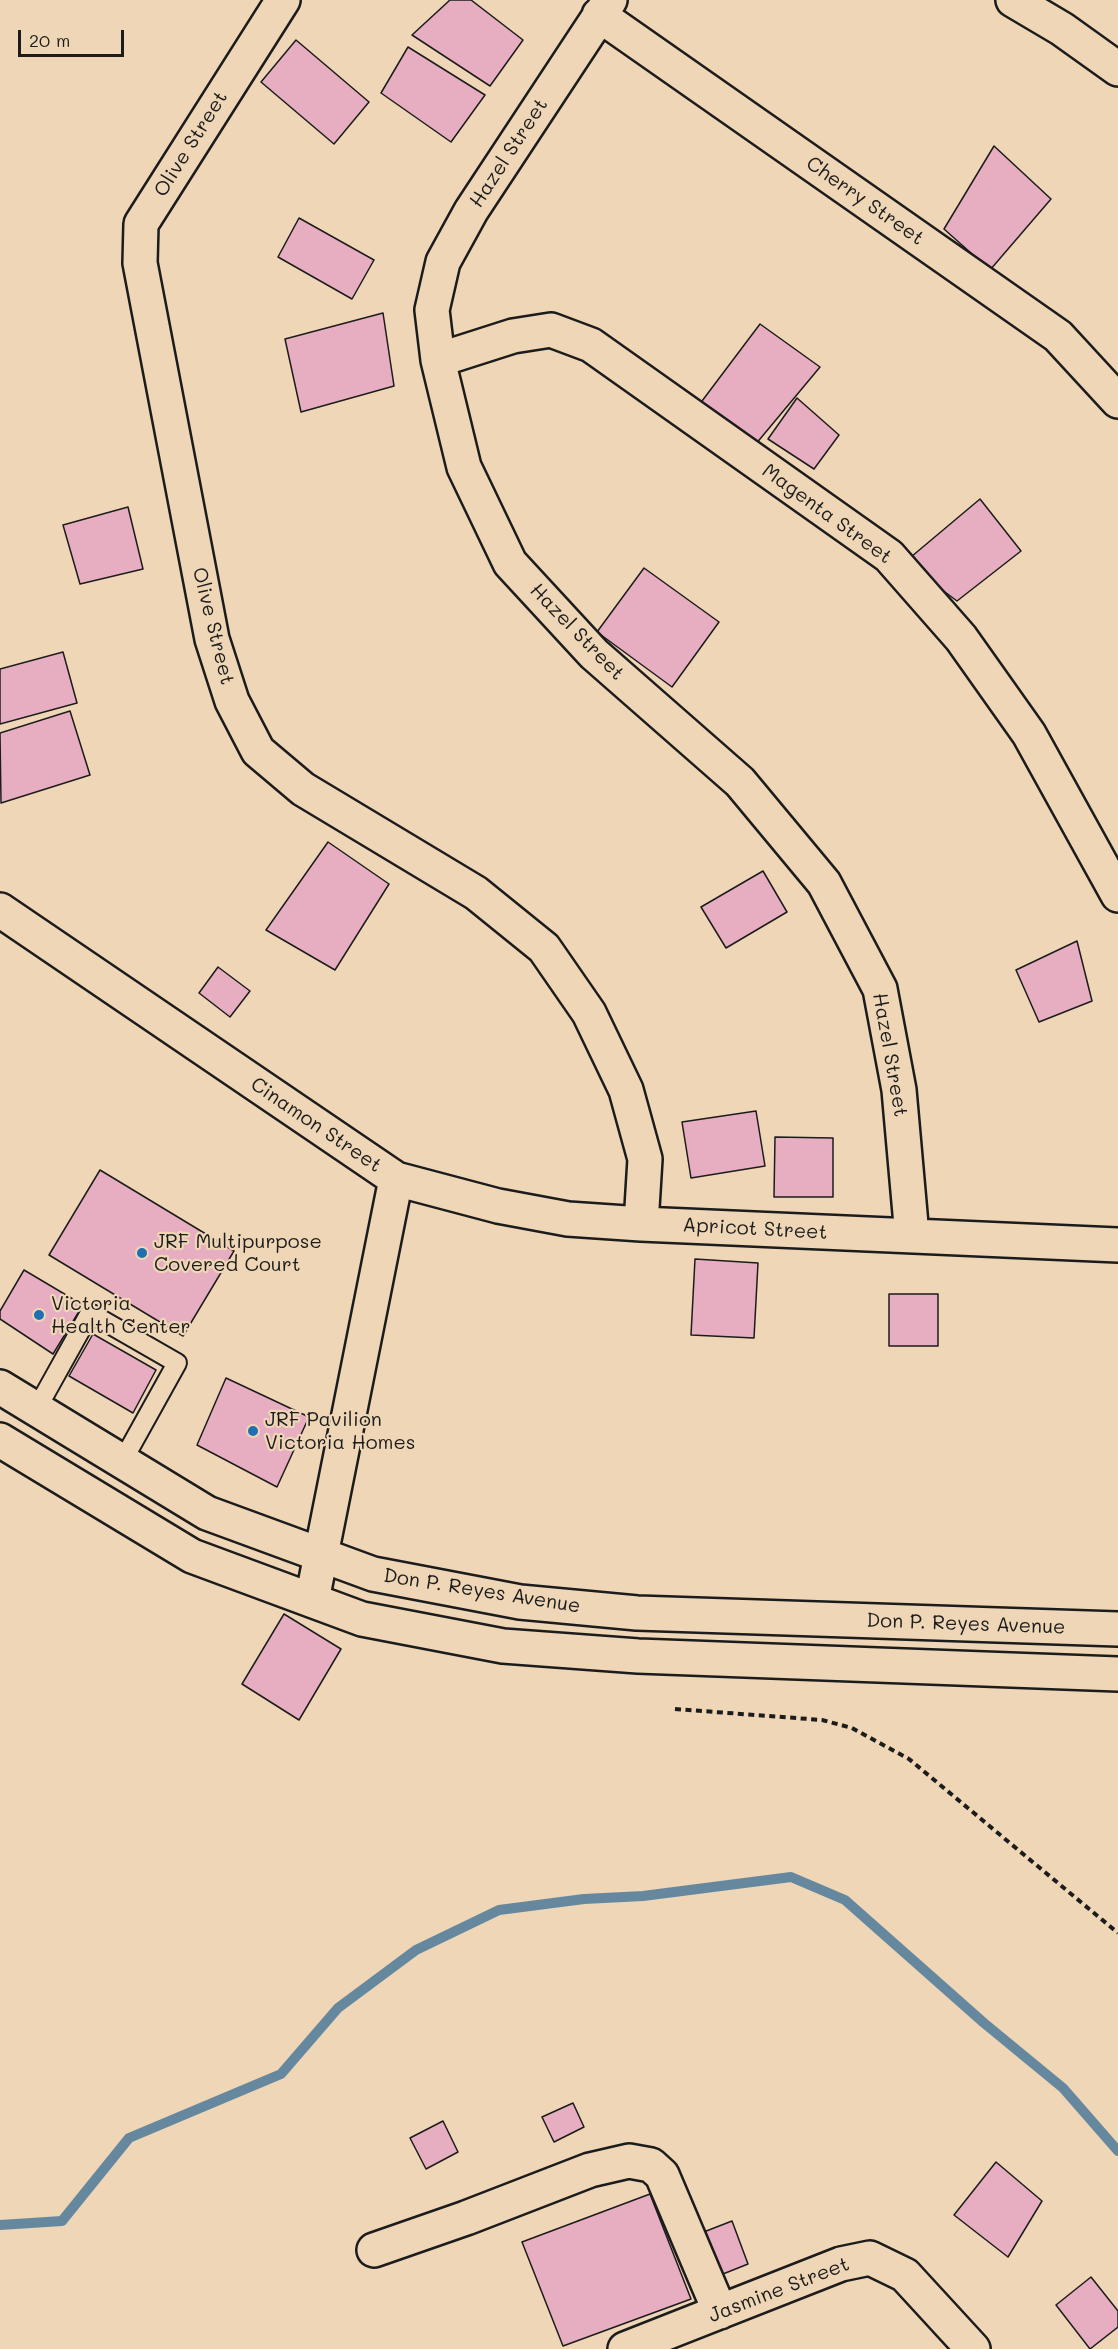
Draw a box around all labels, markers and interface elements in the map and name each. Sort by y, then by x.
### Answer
scale bar [21,18,128,56]
text: 20 m [29,28,70,52]
street label: Olive Street [149,87,233,201]
street label: Hazel Street [465,94,553,212]
street label: Cherry Street [801,151,929,251]
street label: Magenta Street [757,459,897,569]
street label: Olive Street [187,565,239,687]
street label: Hazel Street [525,579,629,685]
street label: Hazel Street [867,991,913,1119]
street label: Cinamon Street [246,1072,386,1178]
street label: Apricot Street [682,1213,828,1245]
place label: JRF Multipurpose Covered Court [154,1230,322,1277]
marker: JRF Multipurpose Covered Court [135,1246,149,1260]
place label: Victoria Health Center [51,1292,191,1339]
marker: Victoria Health Center [32,1308,46,1322]
place label: JRF Pavilion Victoria Homes [265,1408,416,1455]
marker: JRF Pavilion Victoria Homes [246,1424,260,1438]
street label: Don P. Reyes Avenue [382,1564,582,1618]
street label: Don P. Reyes Avenue [866,1609,1066,1639]
street label: Jasmine Street [705,2252,853,2328]

